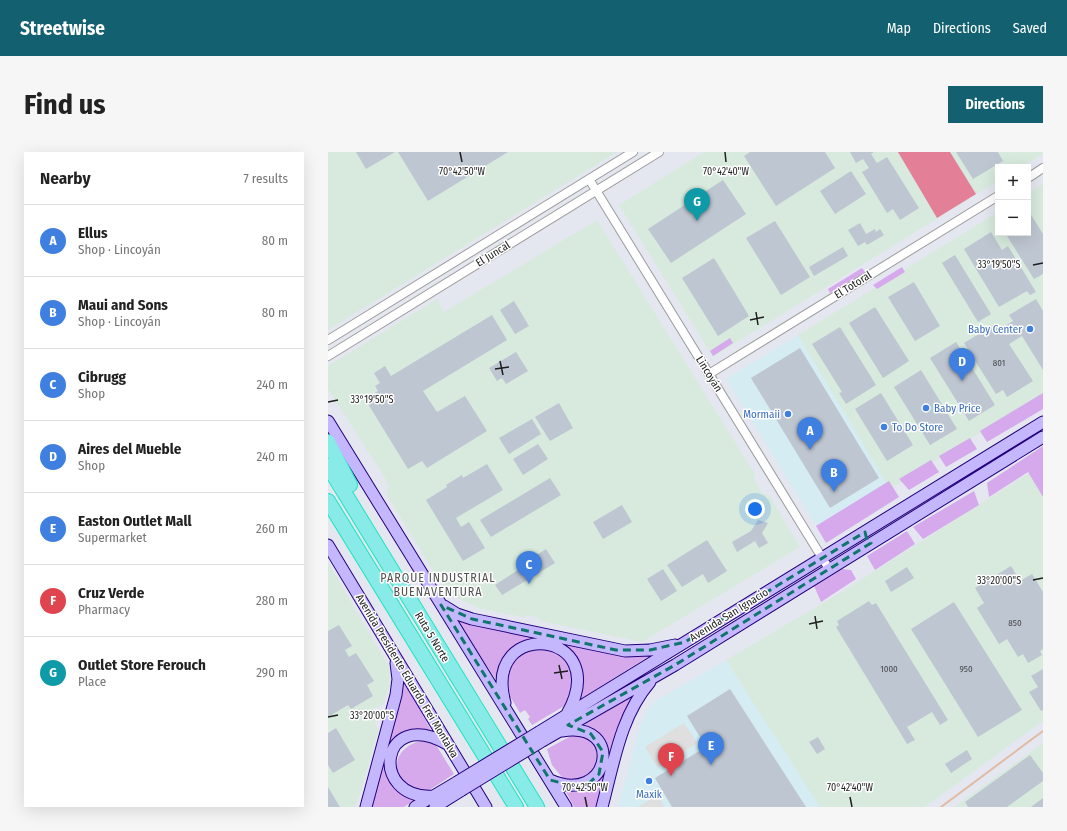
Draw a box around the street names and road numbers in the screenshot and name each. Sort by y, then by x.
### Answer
street label: El Juncal [473,238,513,270]
street label: El Totoral [832,268,874,302]
street label: Lincoyán [693,354,725,394]
street label: Avenida San Ignacio [687,585,771,644]
street label: Avenida Presidente Eduardo Frei Montalva [353,592,461,760]
street label: Ruta 5 Norte [412,610,452,664]

